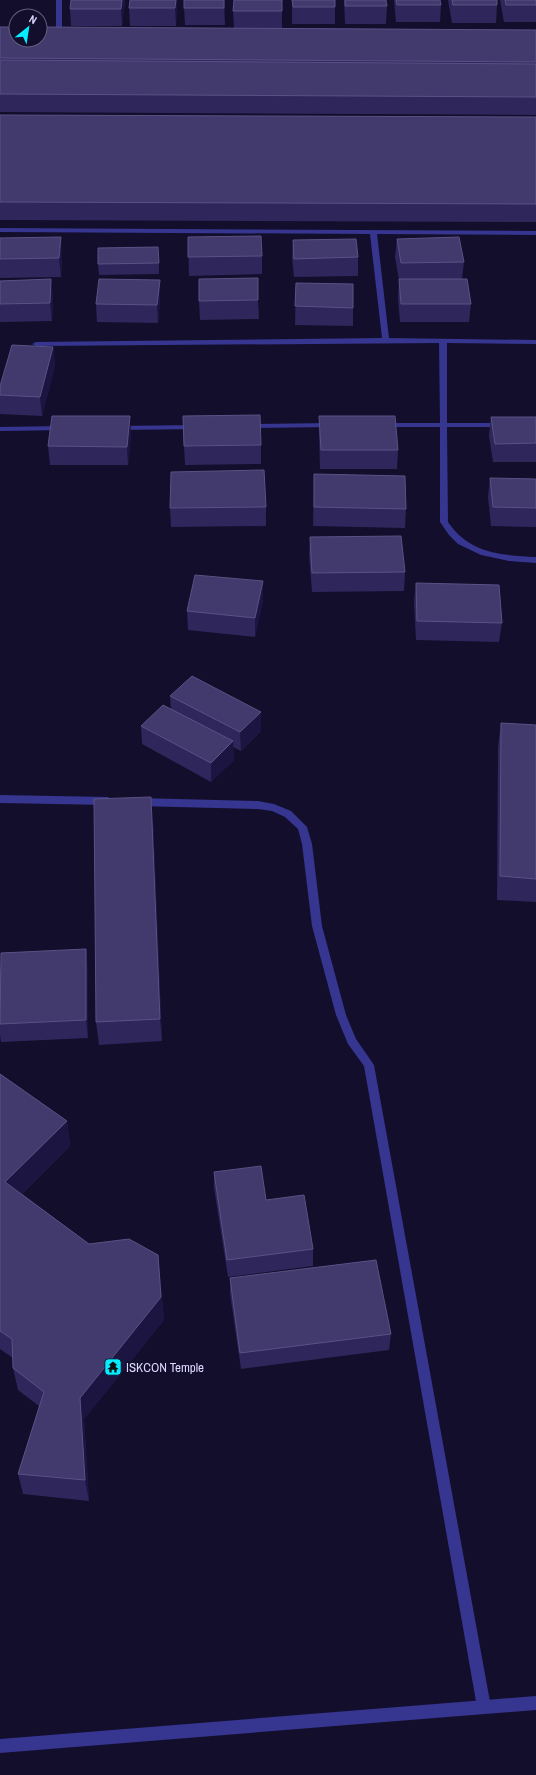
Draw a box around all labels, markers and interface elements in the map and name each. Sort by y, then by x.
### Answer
north arrow [8,8,48,48]
text: N [27,12,39,27]
temple icon: ISKCON Temple [103,1357,123,1377]
place label: ISKCON Temple [126,1359,204,1376]

